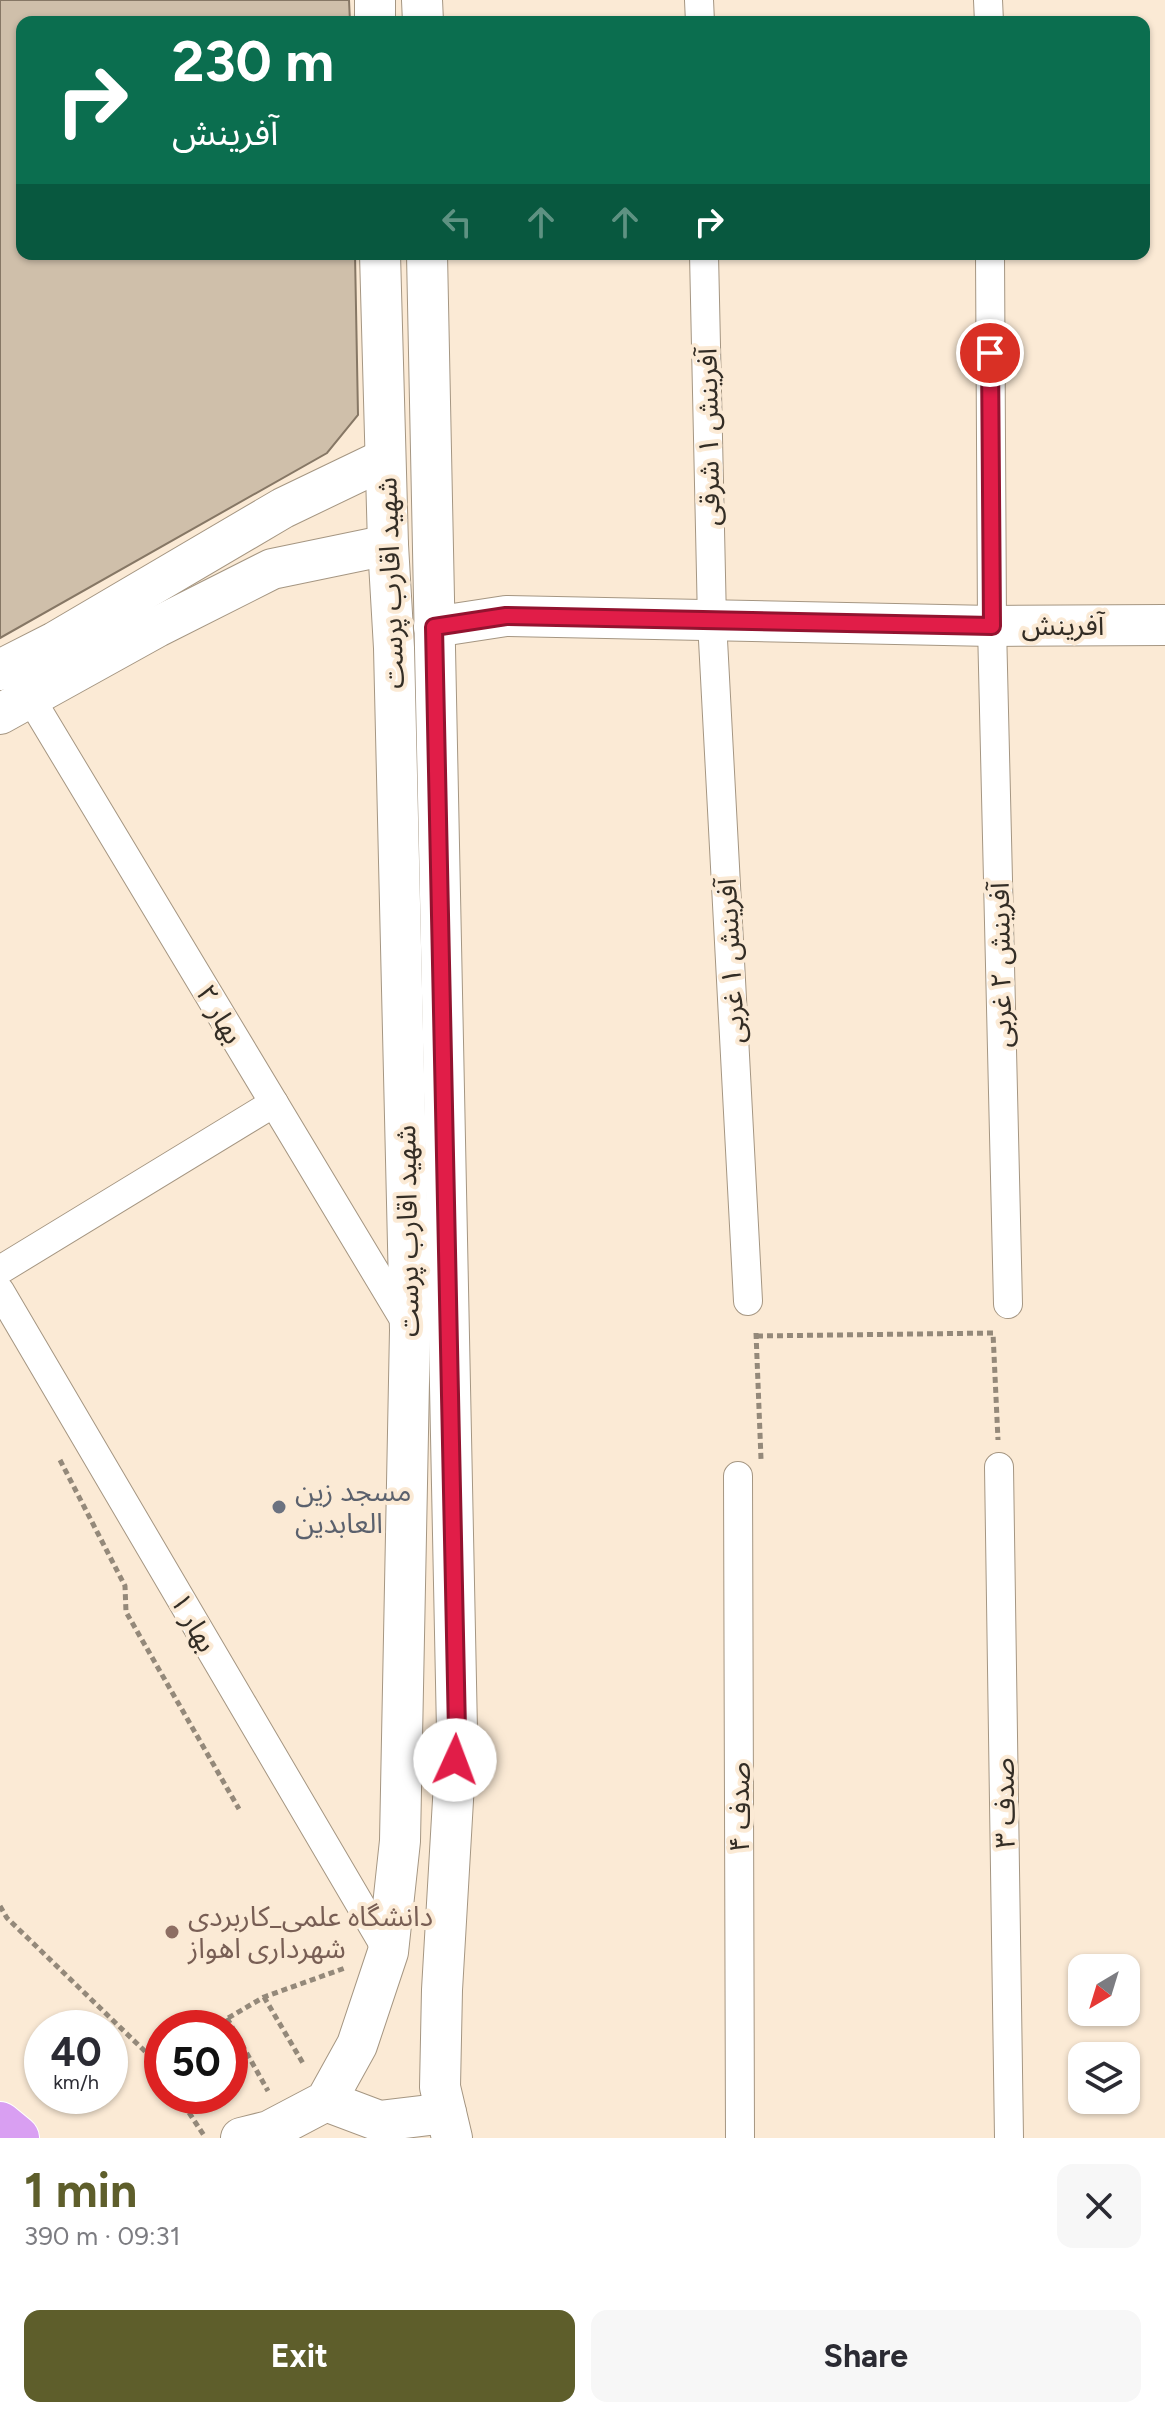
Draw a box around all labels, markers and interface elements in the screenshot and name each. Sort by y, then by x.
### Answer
text: 230 m [172,28,334,95]
icon: right [40,48,144,152]
text: آفرینش [172,111,279,154]
icon: left [435,200,479,244]
icon: ahead [519,200,563,244]
icon: ahead [603,200,647,244]
icon: right [687,200,731,244]
pin [956,319,1024,387]
icon: arrive [968,331,1012,375]
street label: آفرینش ۱ شرقی [689,346,727,526]
street label: شهید اقارب پرست [369,476,412,689]
street label: آفرینش [1022,608,1106,642]
street label: آفرینش ۱ غربی [709,876,751,1044]
street label: آفرینش ۲ غربی [982,880,1018,1048]
street label: بهار ۲ [189,978,251,1050]
street label: شهید اقارب پرست [388,1125,427,1337]
place label: مسجد زین العابدین [295,1474,411,1540]
marker: مسجد زین العابدین [270,1498,288,1516]
street label: بهار ۱ [164,1586,224,1658]
position arrow [413,1718,497,1802]
street label: صدف ۳ [986,1757,1022,1849]
street label: صدف ۴ [722,1762,756,1852]
place label: دانشگاه علمی_کاربردی شهرداری اهواز [187,1899,433,1965]
marker: دانشگاه علمی_کاربردی شهرداری اهواز [163,1923,181,1941]
north arrow [1068,1954,1140,2026]
map controls [1068,1954,1140,2114]
speed limit sign: 50 [144,2010,248,2114]
text: 40 [50,2028,102,2076]
button: layers [1068,2042,1140,2114]
text: km/h [53,2070,99,2094]
text: 1 min [24,2161,137,2219]
button: close [1057,2164,1141,2248]
text: 390 m · 09:31 [24,2220,180,2252]
button: Exit [24,2310,575,2402]
button: Share [591,2310,1141,2402]

